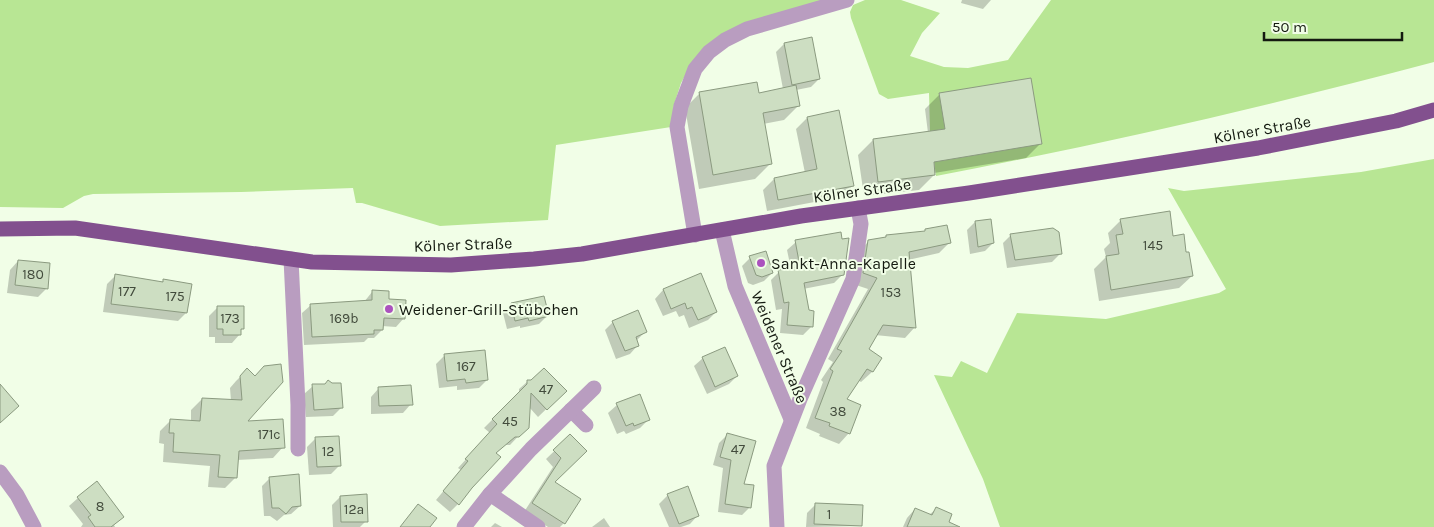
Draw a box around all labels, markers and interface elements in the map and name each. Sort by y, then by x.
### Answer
scale bar [1264,10,1402,42]
text: 50 m [1272,18,1307,36]
street label: Kölner Straße [1212,112,1312,147]
street label: Kölner Straße [812,174,912,207]
street label: Kölner Straße [413,233,513,256]
house number: 145 [1143,237,1163,254]
place label: Sankt-Anna-Kapelle [771,254,916,273]
marker: Sankt-Anna-Kapelle [755,257,767,269]
house number: 180 [22,266,44,283]
house number: 177 [118,283,136,300]
house number: 153 [881,284,901,301]
house number: 175 [165,288,185,305]
street label: Weidener Straße [747,288,812,406]
place label: Weidener-Grill-Stübchen [399,300,579,319]
marker: Weidener-Grill-Stübchen [383,303,395,315]
house number: 173 [220,310,240,327]
house number: 169b [329,310,359,327]
house number: 167 [456,358,476,375]
house number: 47 [539,381,554,398]
house number: 38 [830,403,846,420]
house number: 45 [502,413,518,430]
house number: 171c [257,426,281,443]
house number: 47 [731,441,746,458]
house number: 12 [322,443,334,460]
house number: 8 [96,498,104,515]
house number: 12a [344,501,364,518]
house number: 1 [827,506,831,523]

